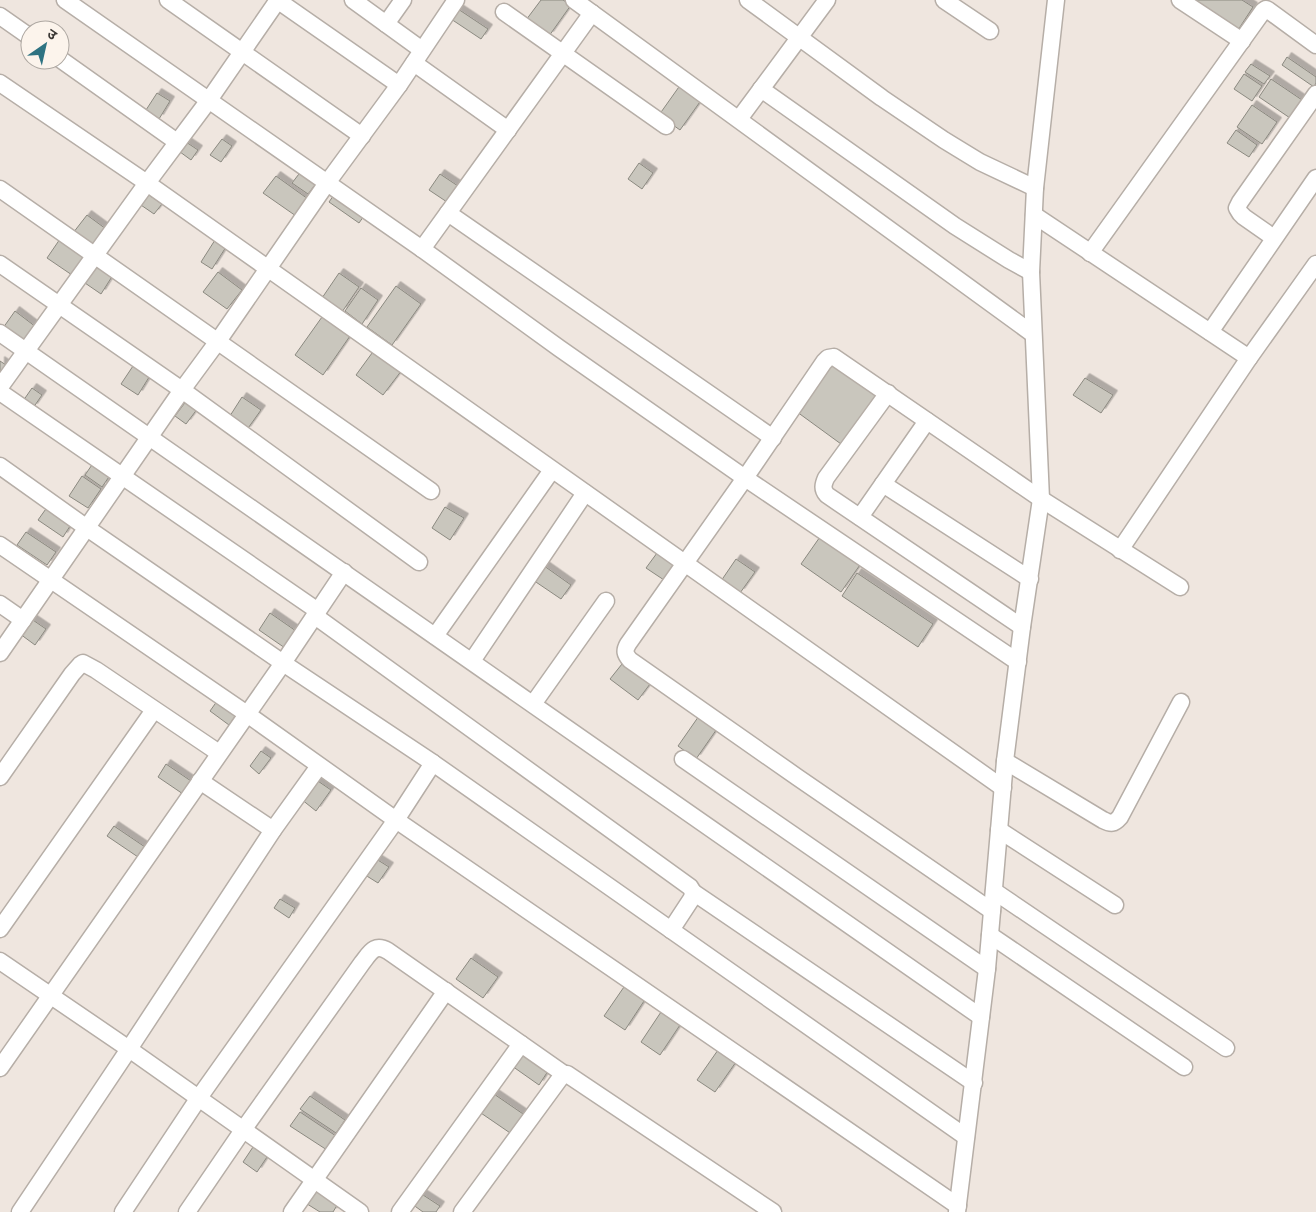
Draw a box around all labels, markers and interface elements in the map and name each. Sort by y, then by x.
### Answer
north arrow [20,20,70,70]
text: उ [44,24,61,44]

